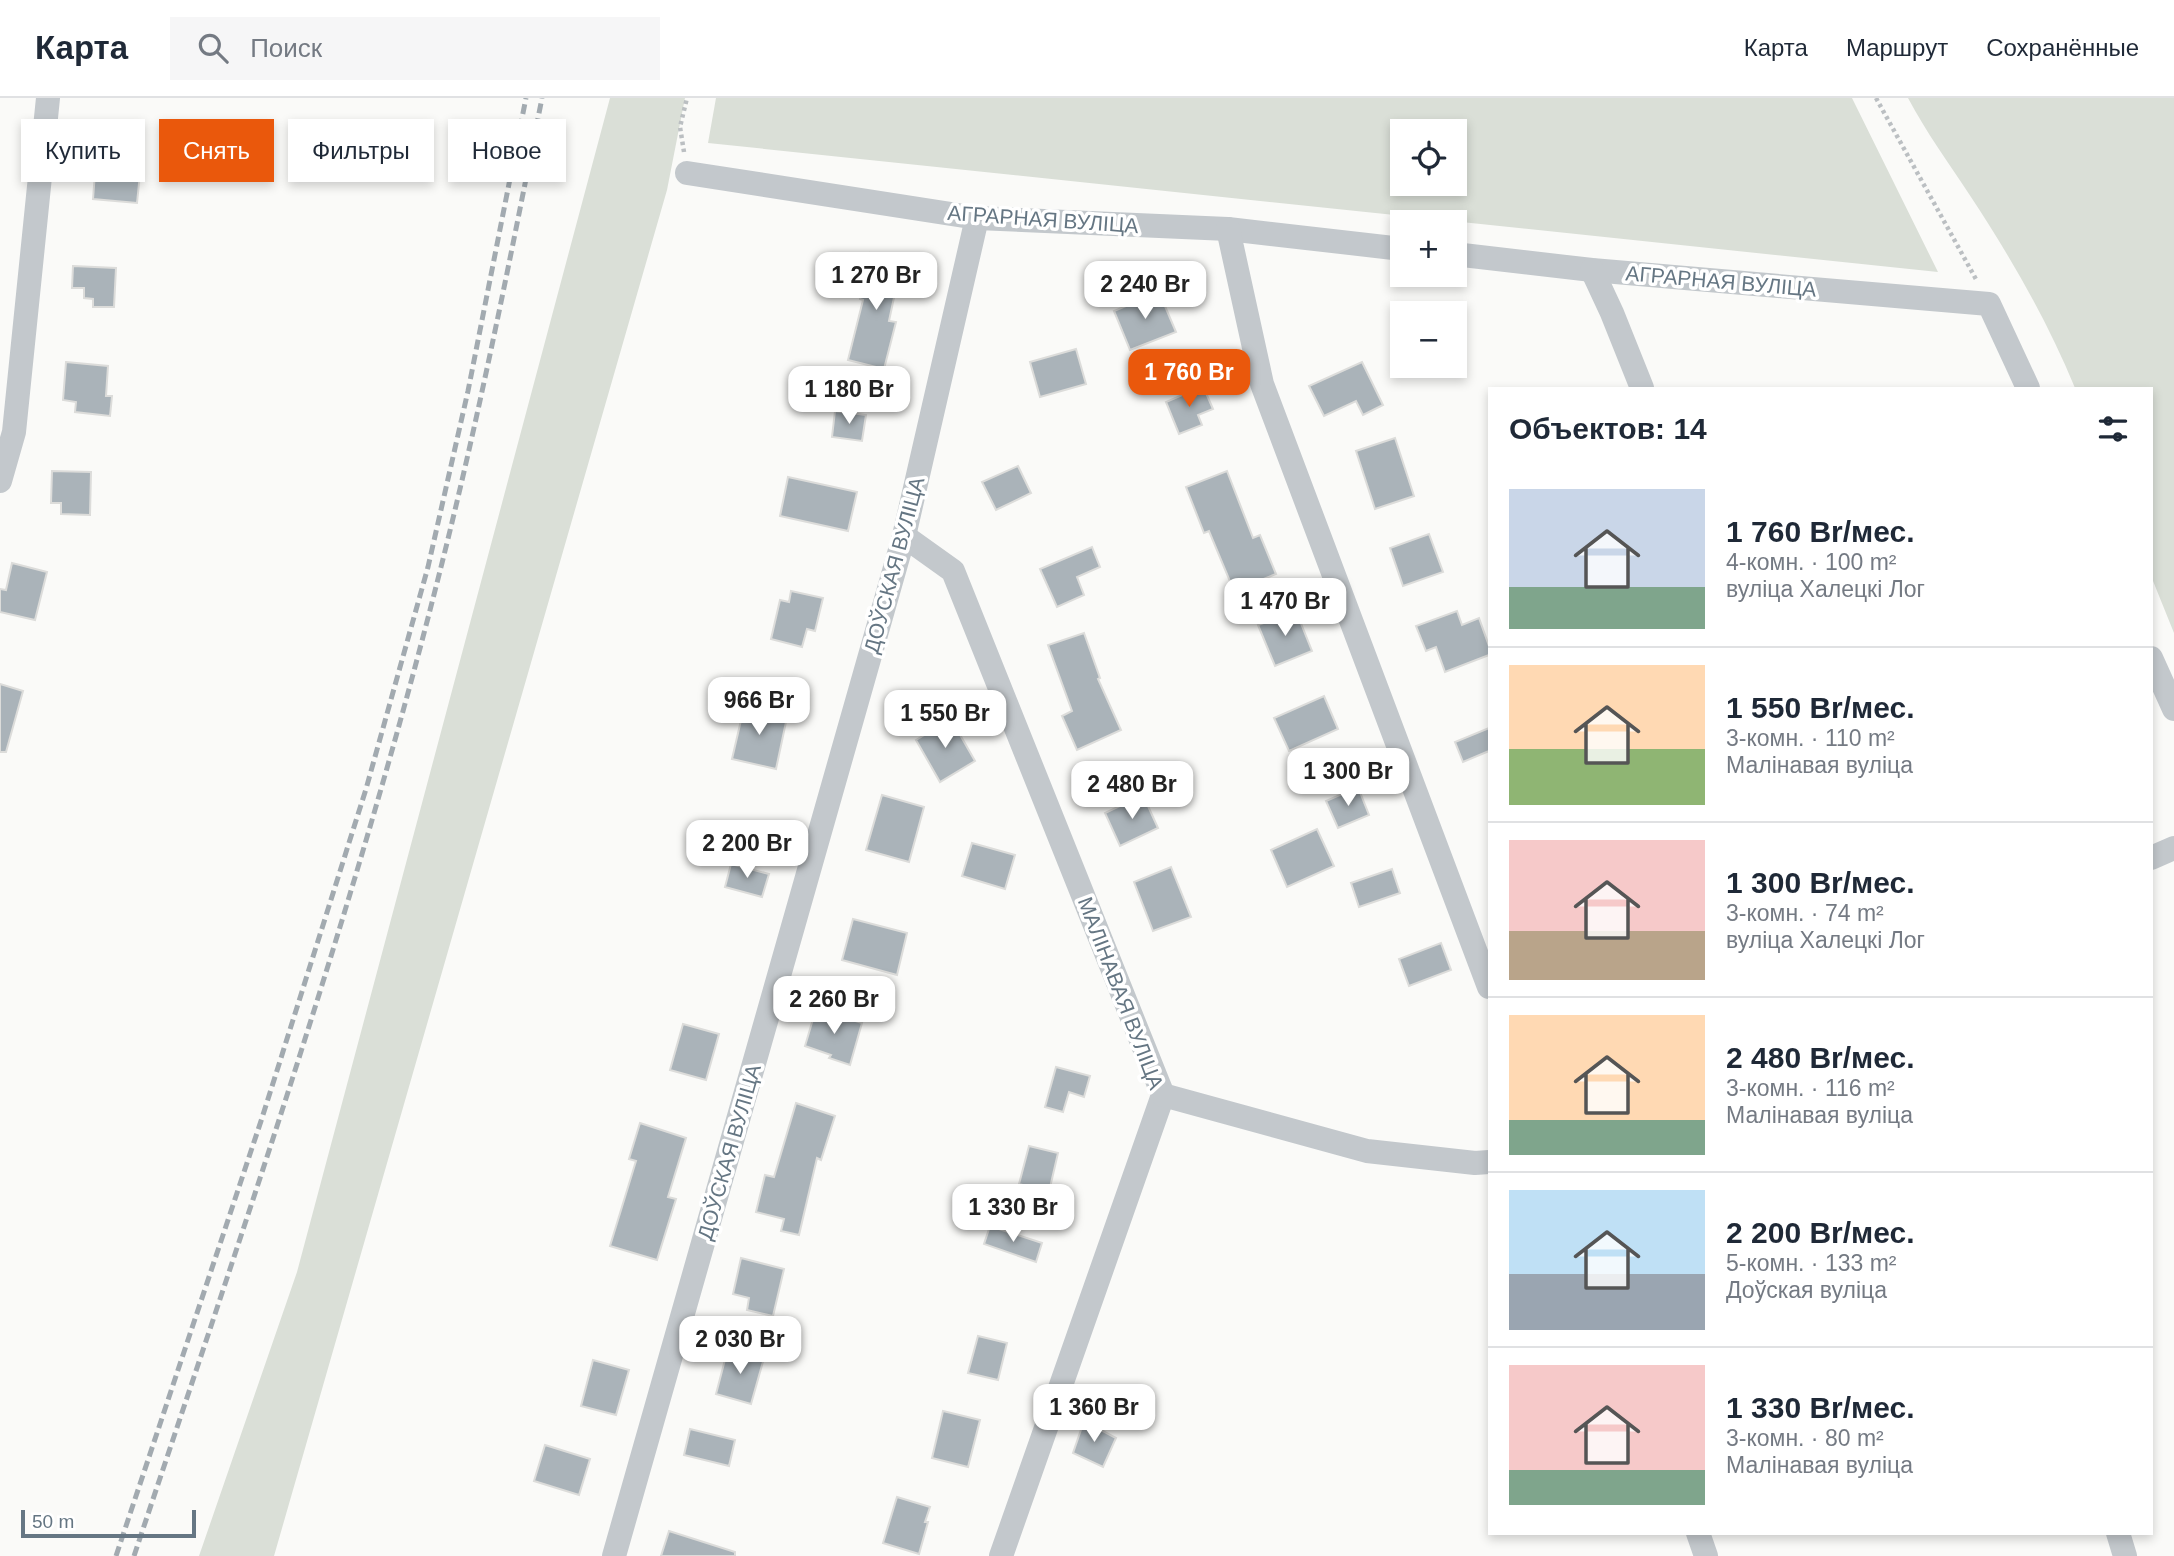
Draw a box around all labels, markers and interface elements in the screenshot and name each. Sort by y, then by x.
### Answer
search box [170,17,660,80]
text: Карта [35,29,128,66]
icon: search [194,29,232,67]
text: Поиск [250,33,322,63]
text: Карта [1744,34,1808,61]
text: Маршрут [1846,34,1948,61]
text: Сохранённые [1986,34,2139,61]
chip: Купить [21,119,145,182]
chip: Снять [159,119,274,182]
chip: Фильтры [288,119,434,182]
chip: Новое [448,119,566,182]
map controls [1390,119,1467,378]
button: locate [1390,119,1467,196]
street label: АГРАРНАЯ ВУЛІЦА [947,201,1139,237]
button: + [1390,210,1467,287]
pin: 1 270 Br [804,252,948,312]
street label: АГРАРНАЯ ВУЛІЦА [1625,261,1817,301]
text: 1 270 Br [831,262,921,288]
pin: 2 240 Br [1073,262,1217,321]
text: 2 240 Br [1100,271,1190,297]
button: − [1390,301,1467,378]
pin: 1 760 Br [1117,350,1261,409]
text: 1 760 Br [1144,359,1234,385]
pin: 1 180 Br [777,366,921,426]
text: 1 180 Br [804,376,894,402]
icon: filters [2094,410,2132,448]
text: Объектов: 14 [1509,412,1707,445]
street label: ДОЎСКАЯ ВУЛІЦА [859,474,929,656]
text: 1 760 Br/мес. [1726,515,1915,548]
icon: home [1565,517,1649,601]
text: 4-комн. · 100 m² [1726,549,1897,575]
text: вуліца Халецкі Лог [1726,576,1925,602]
pin: 1 470 Br [1213,578,1357,638]
text: 1 470 Br [1240,588,1330,614]
pin: 966 Br [702,678,816,737]
text: 966 Br [724,687,794,713]
pin: 1 550 Br [873,690,1017,750]
text: 1 550 Br/мес. [1726,691,1915,724]
icon: home [1565,693,1649,777]
text: 1 550 Br [900,700,990,726]
text: 3-комн. · 110 m² [1726,725,1895,751]
pin: 1 300 Br [1276,748,1420,808]
text: Малінавая вуліца [1726,752,1913,778]
text: 1 300 Br [1303,758,1393,784]
pin: 2 480 Br [1060,762,1204,821]
text: 2 480 Br [1087,771,1177,797]
pin: 2 200 Br [675,820,819,880]
text: 2 200 Br [702,830,792,856]
text: 1 300 Br/мес. [1726,866,1915,899]
icon: home [1565,868,1649,952]
street label: МАЛІНАВАЯ ВУЛІЦА [1074,894,1168,1092]
text: 3-комн. · 74 m² [1726,900,1884,926]
text: вуліца Халецкі Лог [1726,927,1925,953]
pin: 2 260 Br [762,976,906,1036]
text: 2 260 Br [789,986,879,1012]
text: 2 480 Br/мес. [1726,1041,1915,1074]
icon: home [1565,1043,1649,1127]
street label: ДОЎСКАЯ ВУЛІЦА [693,1062,765,1242]
text: 3-комн. · 116 m² [1726,1075,1895,1101]
text: Малінавая вуліца [1726,1102,1913,1128]
pin: 1 330 Br [941,1184,1085,1244]
text: 1 330 Br [968,1194,1058,1220]
text: 2 200 Br/мес. [1726,1216,1915,1249]
icon: home [1565,1218,1649,1302]
text: 5-комн. · 133 m² [1726,1250,1897,1276]
text: Доўская вуліца [1726,1277,1887,1303]
pin: 2 030 Br [668,1316,812,1376]
text: 2 030 Br [695,1326,785,1352]
pin: 1 360 Br [1022,1384,1166,1444]
text: 1 330 Br/мес. [1726,1391,1915,1424]
icon: home [1565,1393,1649,1477]
text: 1 360 Br [1049,1394,1139,1420]
text: 3-комн. · 80 m² [1726,1425,1884,1451]
text: Малінавая вуліца [1726,1452,1913,1478]
scale bar [21,1507,196,1539]
text: 50 m [32,1511,74,1532]

